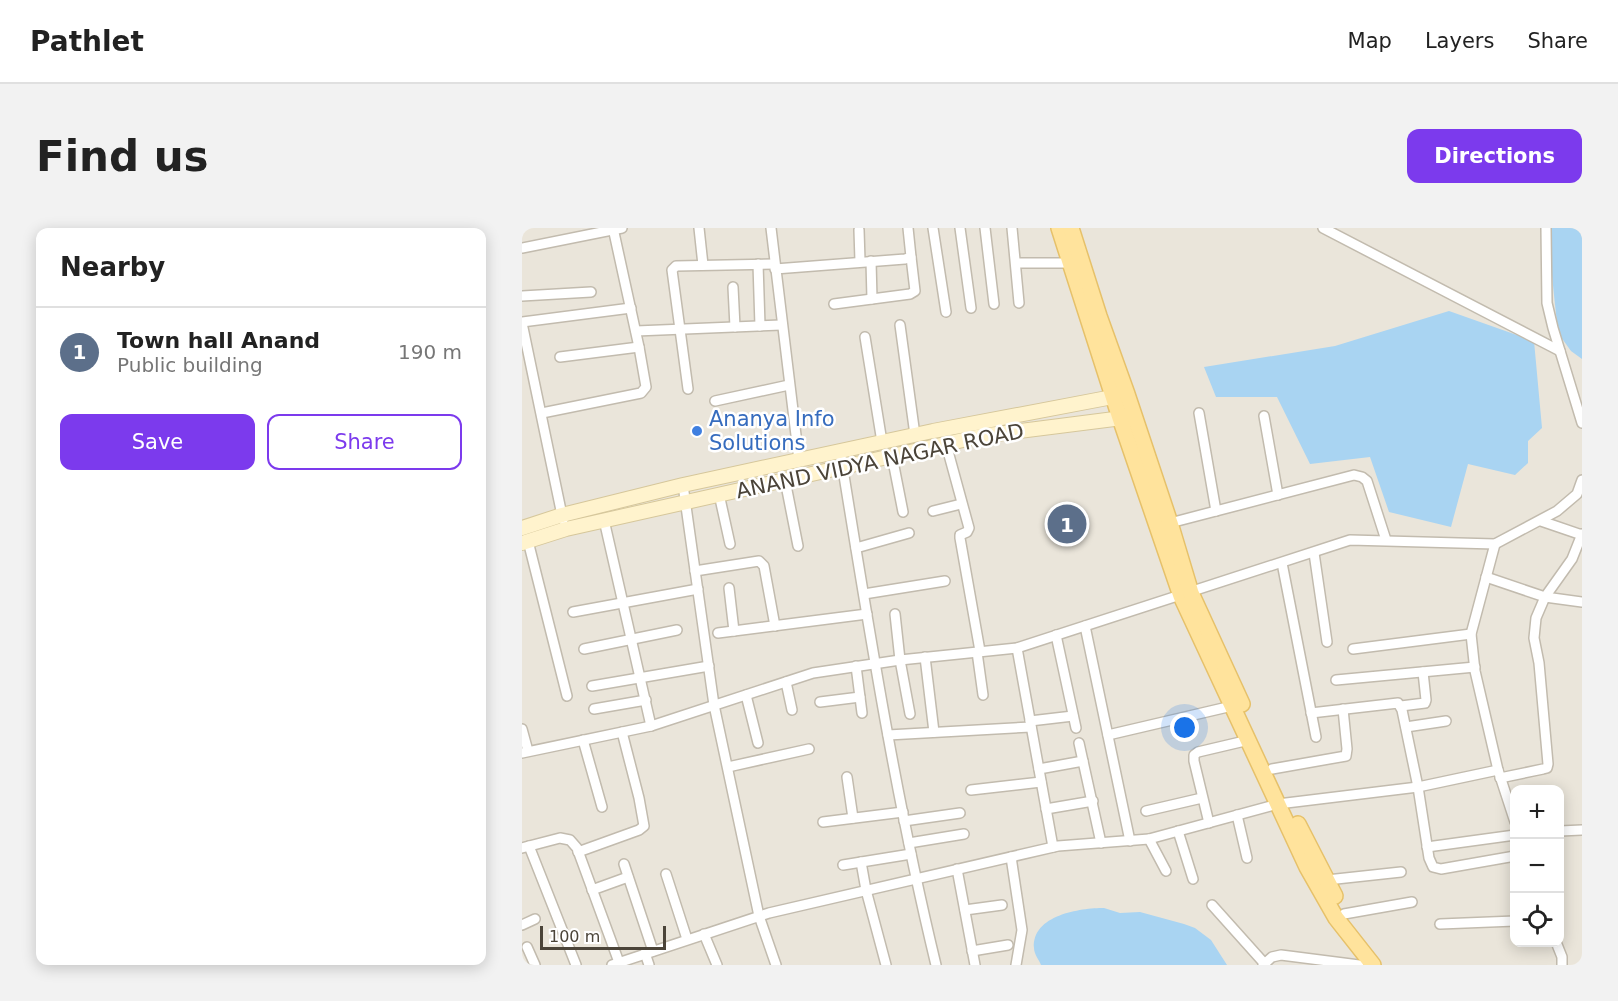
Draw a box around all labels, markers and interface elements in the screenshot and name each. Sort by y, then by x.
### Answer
text: Pathlet [30,25,144,58]
text: Map [1348,29,1392,53]
text: Layers [1425,29,1494,53]
text: Share [1527,29,1588,53]
button: Directions [1407,129,1582,183]
text: Find us [36,132,209,181]
text: Nearby [60,252,165,282]
text: Town hall Anand [117,328,320,353]
text: 1 [73,340,86,364]
text: 190 m [398,340,462,364]
text: Public building [117,353,263,377]
place label: Ananya Info Solutions [709,407,835,455]
button: Save [60,414,255,470]
button: Share [267,414,462,470]
street label: ANAND VIDYA NAGAR ROAD [734,419,1026,503]
marker: Ananya Info Solutions [690,424,704,438]
pin: 1 [1048,502,1086,546]
your location [1170,713,1199,742]
map controls [1510,785,1564,947]
button: + [1510,785,1564,839]
button: − [1510,839,1564,893]
button: locate [1510,893,1564,947]
scale bar [540,923,666,950]
text: 100 m [549,927,600,946]

